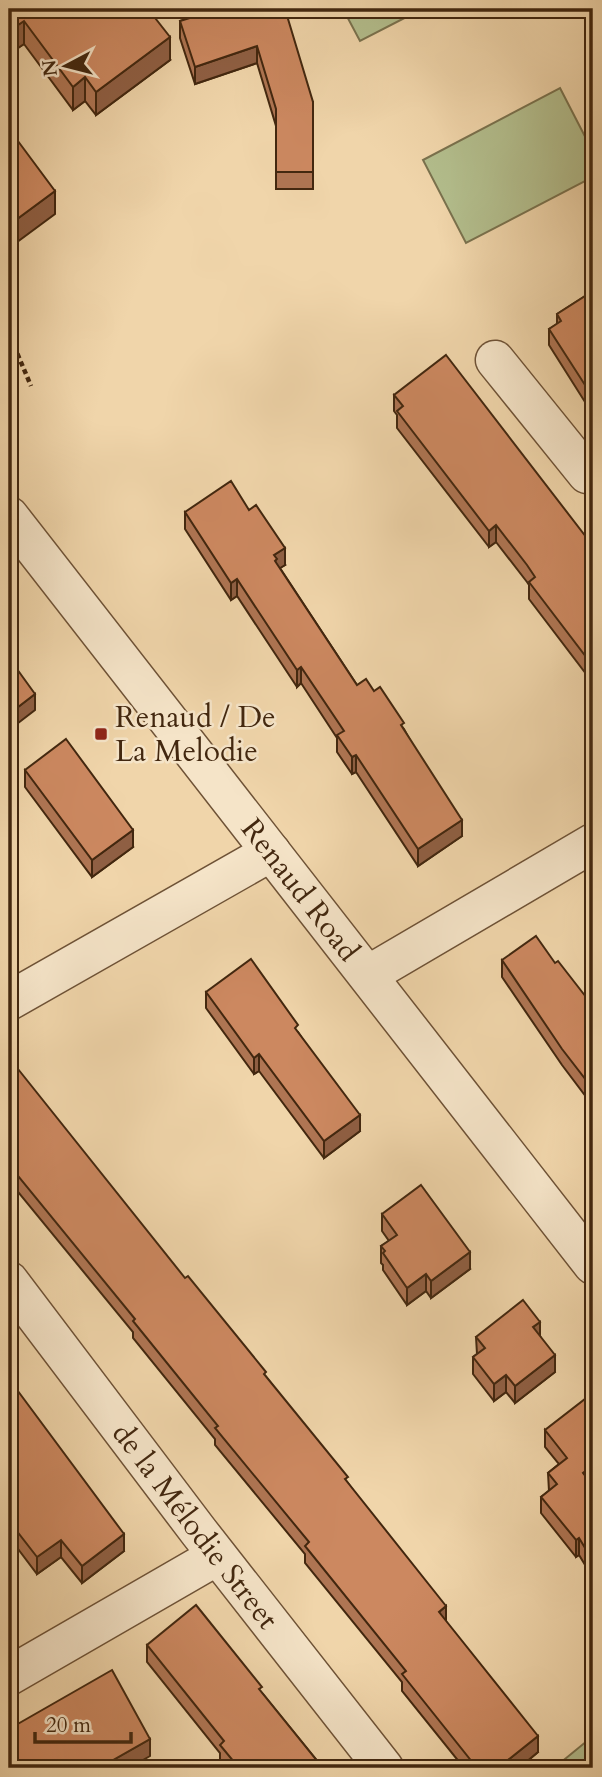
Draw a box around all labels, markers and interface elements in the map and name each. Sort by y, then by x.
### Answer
north arrow [32,32,102,102]
text: N [36,58,64,78]
place label: Renaud / De La Melodie [115,697,276,772]
marker: Renaud / De La Melodie [93,726,109,742]
street label: Renaud Road [231,810,369,970]
street label: de la Mélodie Street [103,1415,288,1639]
scale bar [35,1700,131,1744]
text: 20 m [46,1711,91,1740]

